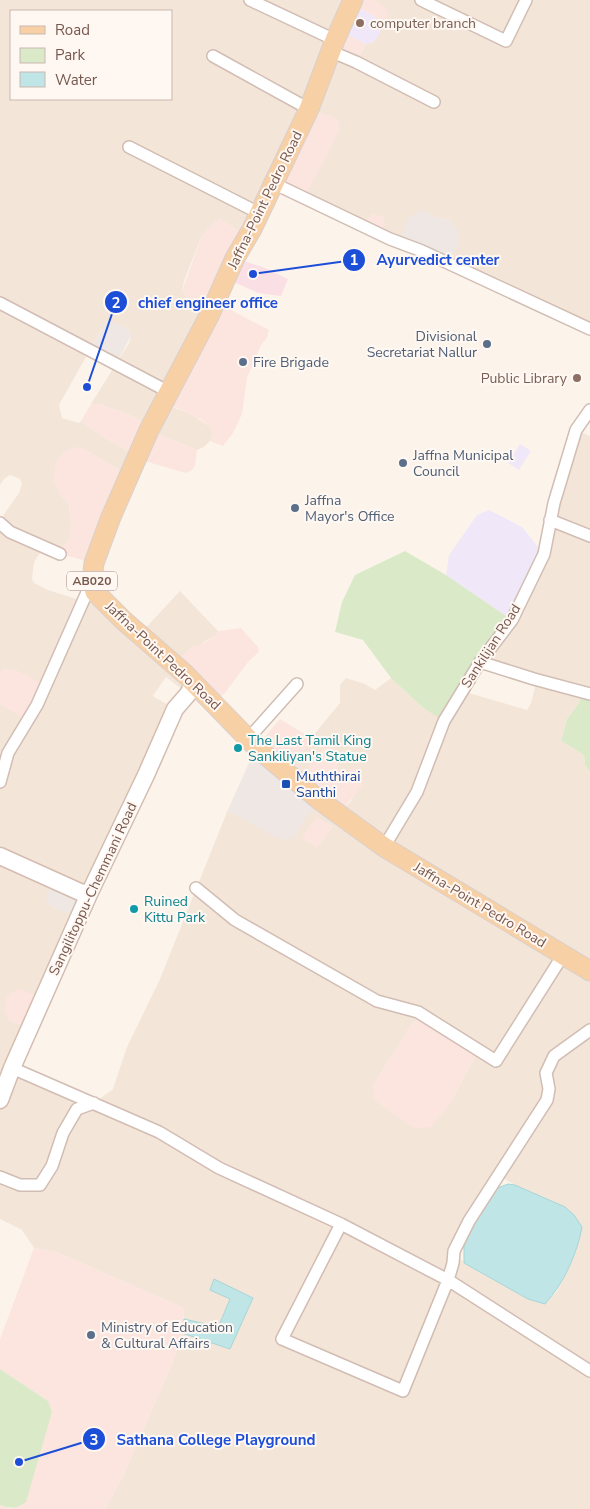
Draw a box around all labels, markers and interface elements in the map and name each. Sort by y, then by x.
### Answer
legend [10,10,172,100]
place label: computer branch [370,14,476,33]
marker: computer branch [354,17,366,29]
text: Road [55,20,90,40]
text: Park [55,45,85,65]
text: Water [55,70,98,90]
street label: Jaffna-Point Pedro Road [223,128,307,273]
callout: Ayurvedict center [341,245,509,275]
text: 1 [349,250,359,270]
text: Ayurvedict center [377,250,500,270]
callout: chief engineer office [103,287,288,317]
text: 2 [111,293,121,313]
text: chief engineer office [138,293,278,313]
place label: Divisional Secretariat Nallur [367,327,478,362]
marker: Divisional Secretariat Nallur [481,338,493,350]
place label: Fire Brigade [253,353,329,372]
marker: Fire Brigade [237,356,249,368]
place label: Public Library [481,369,568,388]
marker: Public Library [571,372,583,384]
place label: Jaffna Municipal Council [412,446,514,481]
marker: Jaffna Municipal Council [397,457,409,469]
place label: Jaffna Mayor's Office [304,491,394,526]
marker: Jaffna Mayor's Office [289,502,301,514]
road number: AB020 [67,572,117,590]
street label: Jaffna-Point Pedro Road [100,597,225,715]
street label: Sankilijan Road [457,600,525,692]
place label: The Last Tamil King Sankiliyan's Statue [248,731,372,766]
marker: The Last Tamil King Sankiliyan's Statue [232,742,244,754]
place label: Muththirai Santhi [296,767,360,802]
marker: Muththirai Santhi [280,778,292,790]
street label: Sangilitoppu-Chemmani Road [44,799,142,979]
street label: Jaffna-Point Pedro Road [409,857,550,952]
place label: Ruined Kittu Park [144,892,206,927]
marker: Ruined Kittu Park [128,903,140,915]
place label: Ministry of Education & Cultural Affairs [101,1318,233,1353]
marker: Ministry of Education & Cultural Affairs [85,1329,97,1341]
callout: Sathana College Playground [81,1424,325,1454]
text: 3 [89,1430,99,1450]
text: Sathana College Playground [117,1430,315,1450]

